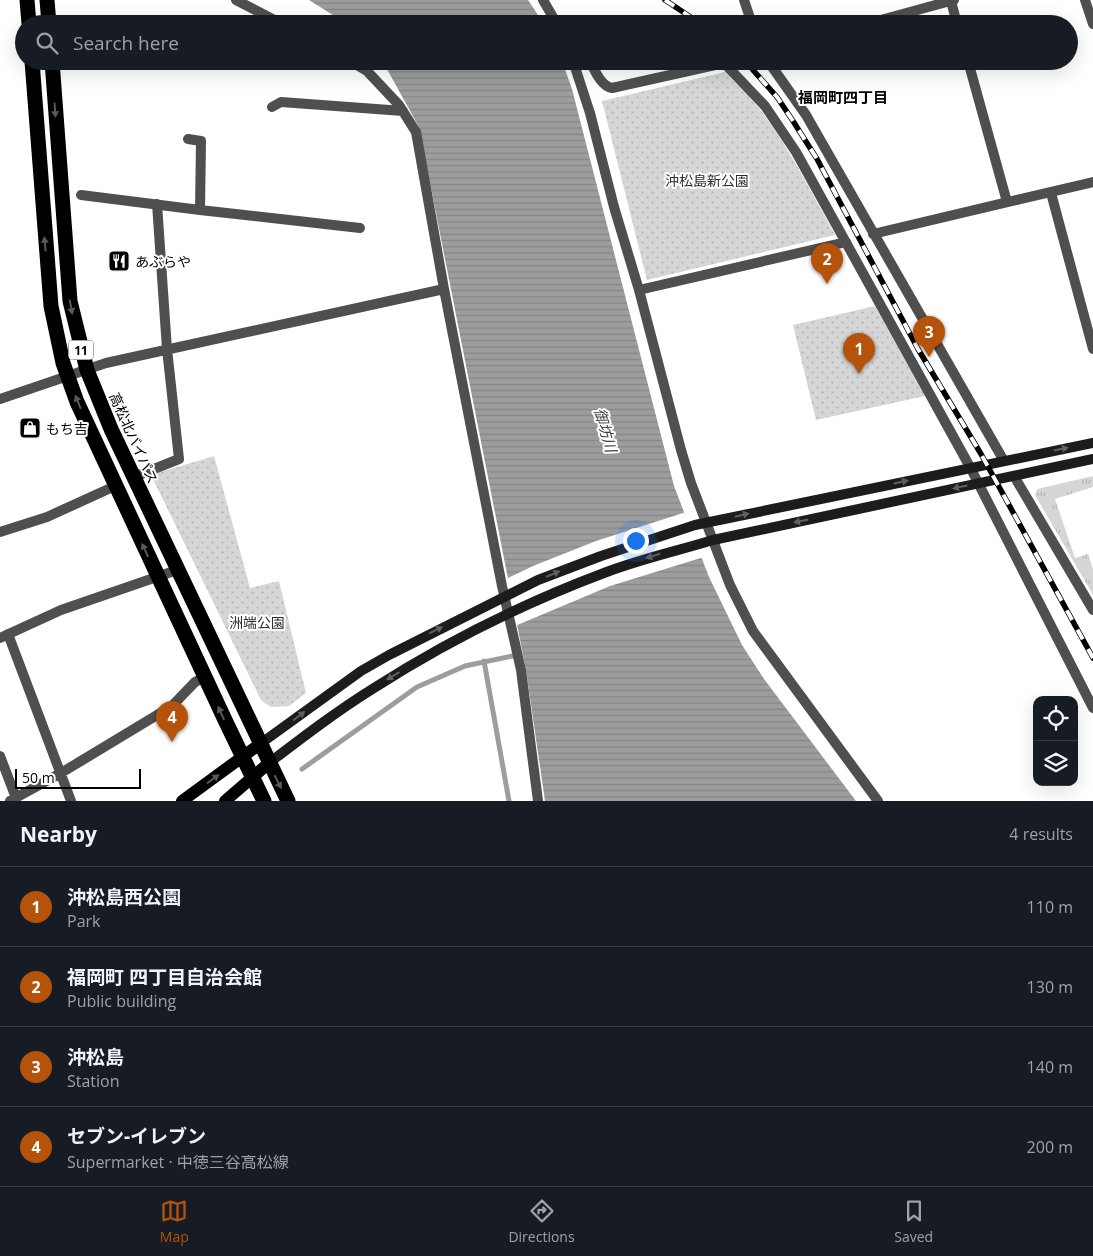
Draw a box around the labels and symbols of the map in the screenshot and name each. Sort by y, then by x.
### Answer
district label: 福岡町四丁目 [797,87,888,107]
one-way arrow [52,102,60,118]
park label: 沖松島新公園 [665,171,749,190]
one-way arrow [41,235,49,251]
pin: 2 [811,243,843,284]
restaurant icon: あぶらや [107,249,131,273]
place label: あぶらや [135,252,191,271]
one-way arrow [68,299,76,315]
pin: 3 [913,316,945,357]
pin: 1 [843,333,875,374]
road number: 11 [68,340,94,360]
street label: 高松北バイパス [105,389,163,487]
one-way arrow [73,395,81,409]
water label: 御坊川 [590,406,622,456]
shop icon: もち吉 [18,416,42,440]
place label: もち吉 [46,419,88,438]
one-way arrow [1053,445,1068,453]
one-way arrow [894,478,909,486]
one-way arrow [952,483,967,491]
one-way arrow [735,511,750,519]
one-way arrow [793,517,808,525]
your location [623,528,649,554]
one-way arrow [141,543,149,557]
one-way arrow [646,553,661,561]
one-way arrow [546,570,561,577]
park label: 洲端公園 [229,613,285,632]
one-way arrow [429,626,444,634]
one-way arrow [387,671,400,680]
pin: 4 [156,701,188,742]
one-way arrow [217,706,225,720]
one-way arrow [292,710,305,721]
scale bar [15,766,141,789]
one-way arrow [206,774,219,784]
one-way arrow [274,775,282,789]

